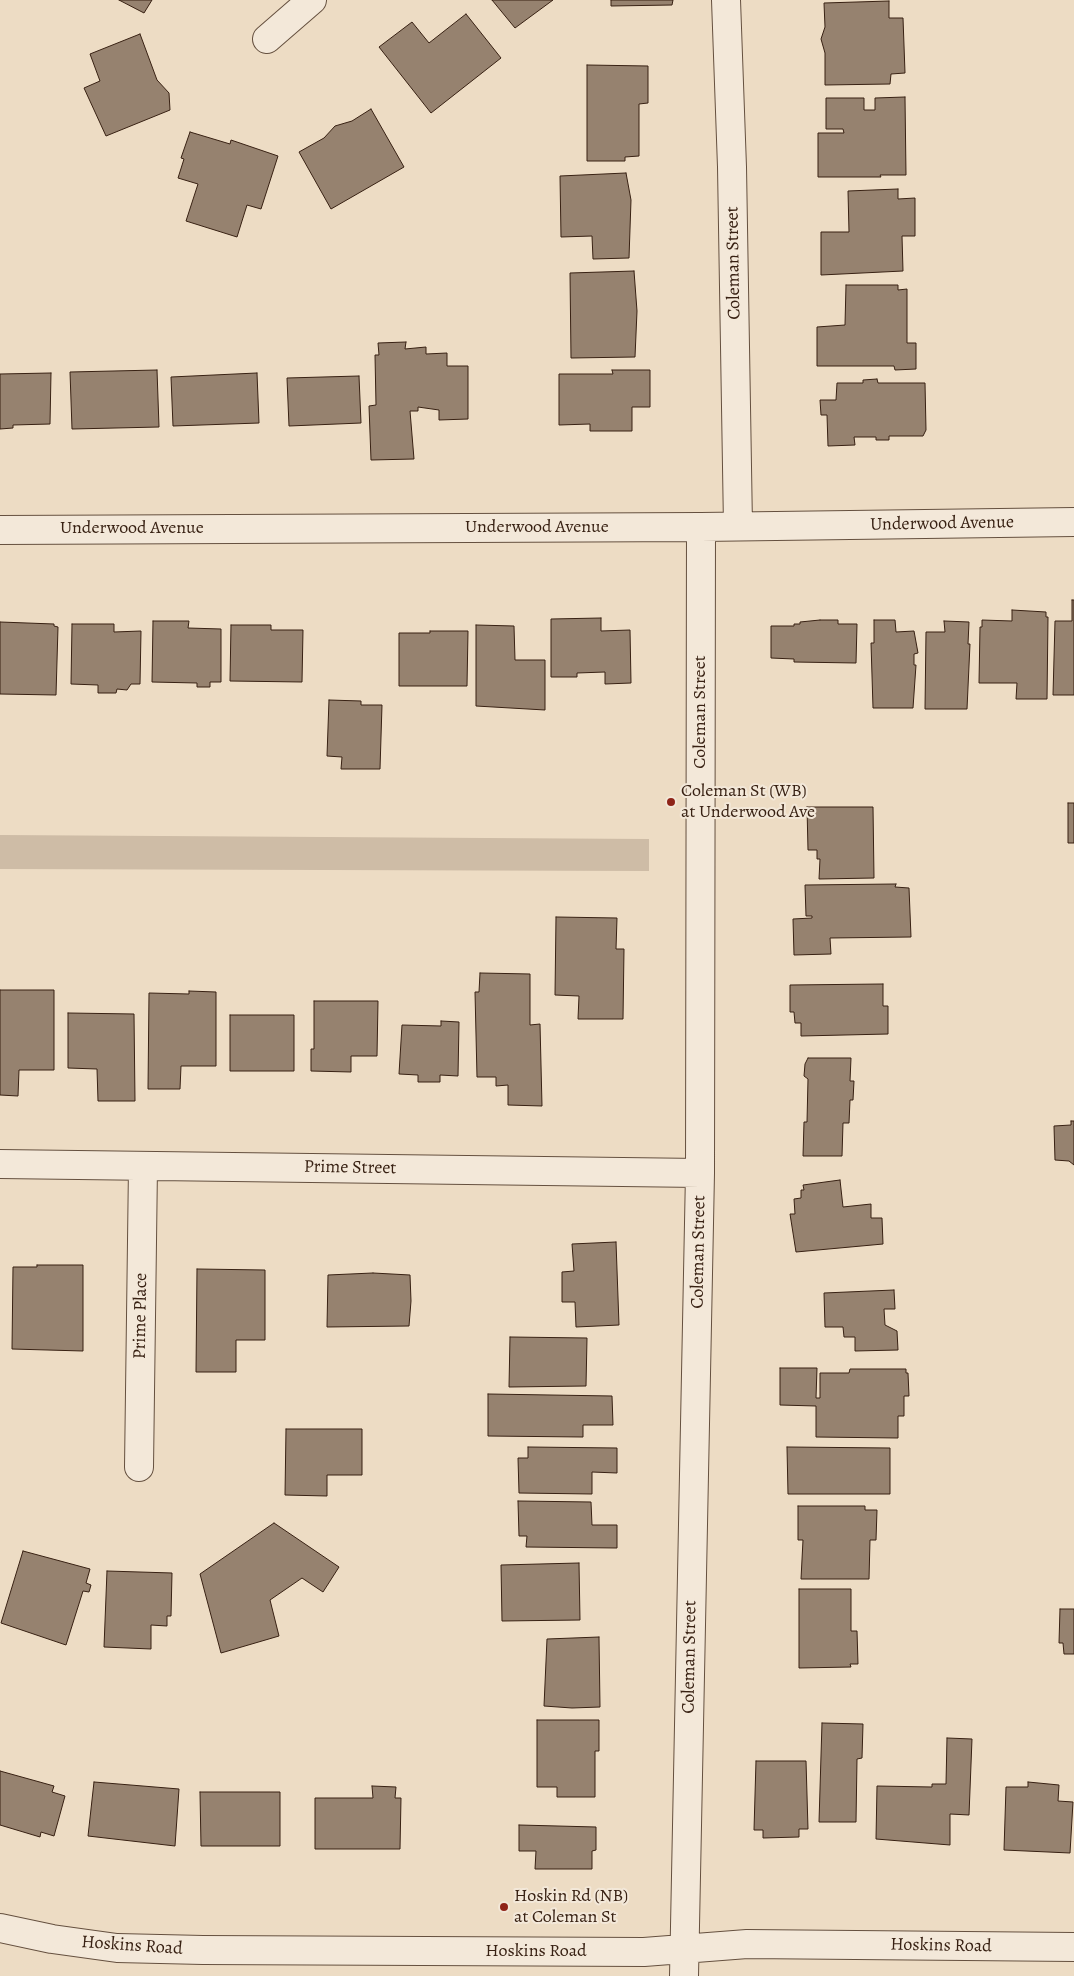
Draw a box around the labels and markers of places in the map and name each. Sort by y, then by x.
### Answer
place label: Coleman St (WB) at Underwood Ave [681,781,815,824]
marker: Coleman St (WB) at Underwood Ave [665,796,677,808]
place label: Hoskin Rd (NB) at Coleman St [514,1886,628,1928]
marker: Hoskin Rd (NB) at Coleman St [498,1901,510,1913]

